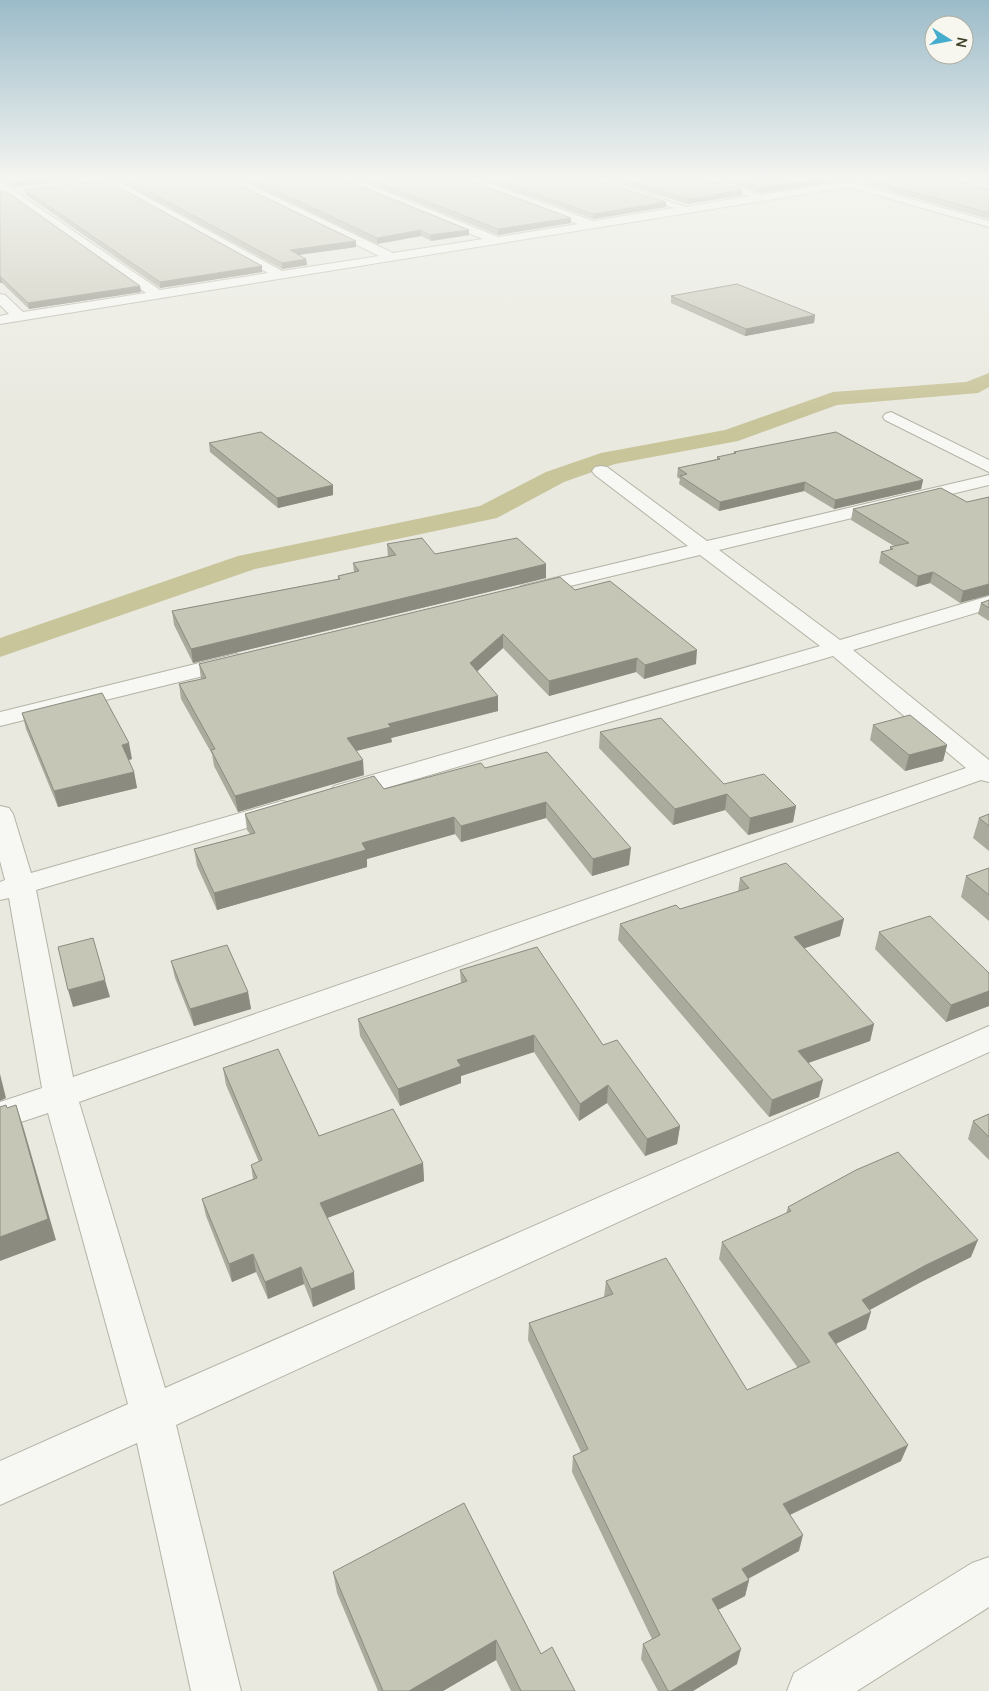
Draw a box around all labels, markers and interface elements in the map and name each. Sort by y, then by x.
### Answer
north arrow [924,15,974,65]
text: N [952,36,973,49]

